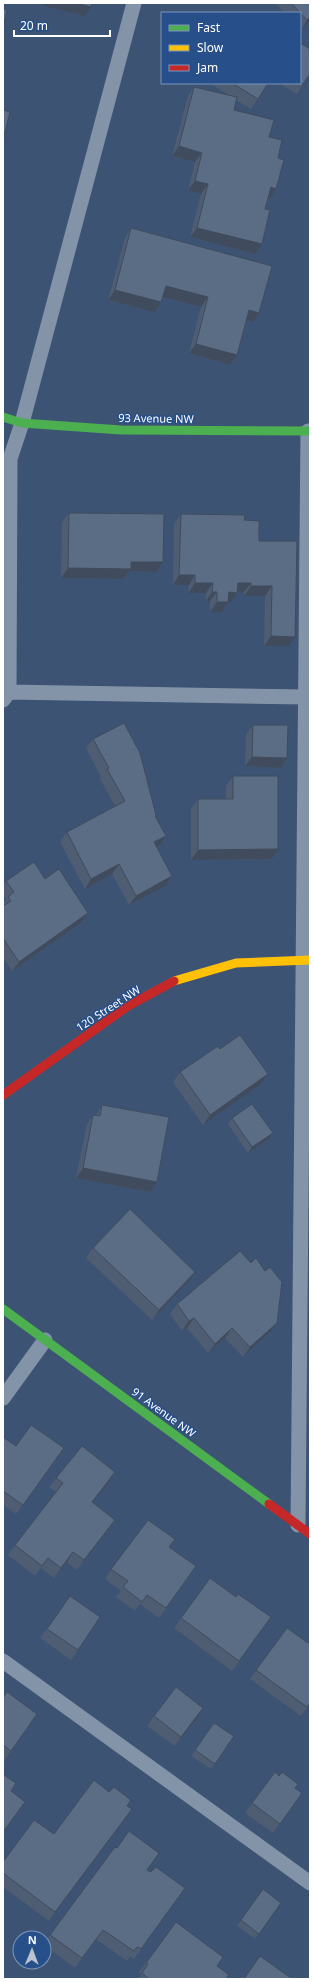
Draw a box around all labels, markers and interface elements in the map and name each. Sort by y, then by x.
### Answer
scale bar [14,12,110,38]
legend [161,12,301,84]
text: 20 m [20,17,48,34]
text: Fast [197,19,221,36]
text: Slow [197,39,224,56]
text: Jam [196,59,218,76]
street label: 93 Avenue NW [118,410,195,426]
street label: 120 Street NW [73,981,144,1034]
street label: 91 Avenue NW [129,1384,200,1441]
north arrow [12,1930,52,1970]
text: N [28,1932,37,1947]

